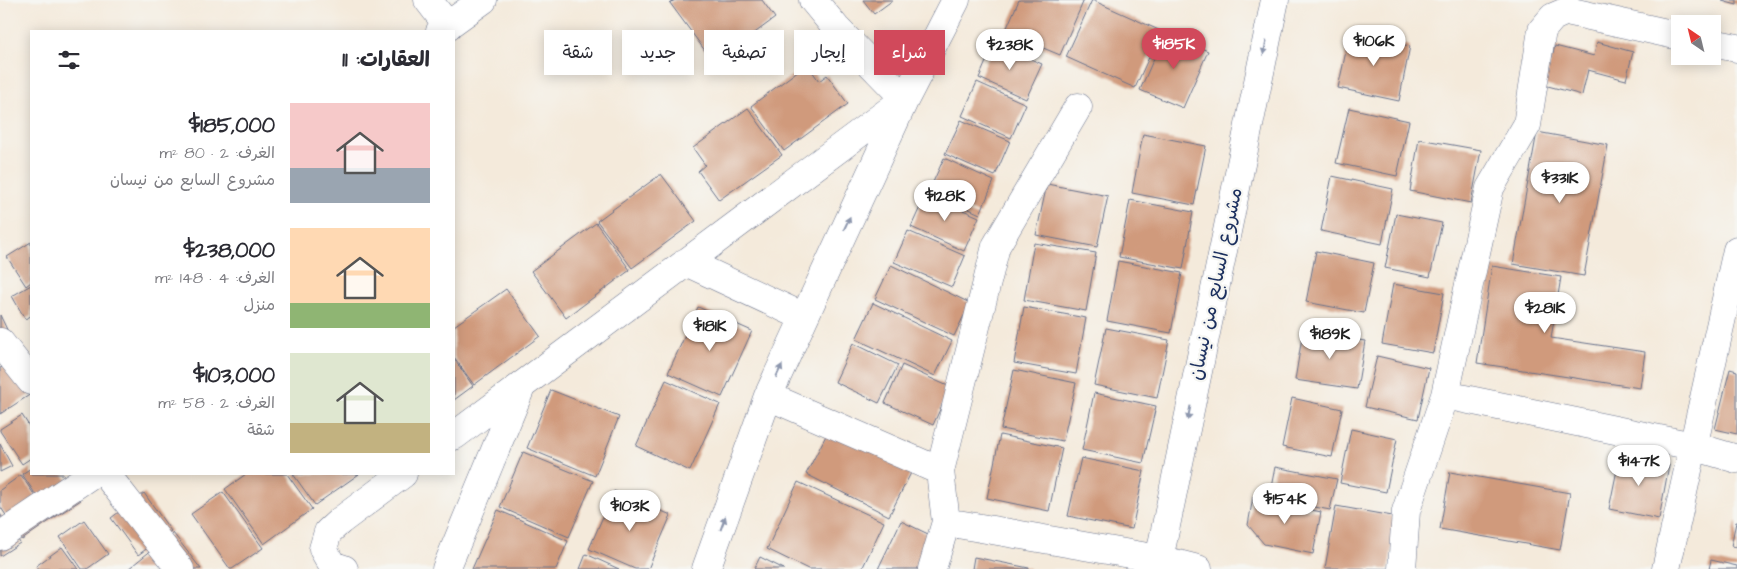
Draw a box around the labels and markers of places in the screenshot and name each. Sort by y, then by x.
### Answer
pin: $106K [1339,24,1409,67]
pin: $238K [975,28,1045,71]
pin: $185K [1139,28,1209,70]
pin: $331K [1525,162,1595,204]
pin: $128K [910,180,980,222]
pin: $281K [1510,292,1580,334]
pin: $181K [675,310,745,352]
pin: $189K [1295,318,1365,360]
pin: $147K [1604,444,1674,487]
pin: $154K [1250,482,1320,525]
pin: $103K [595,490,665,532]

